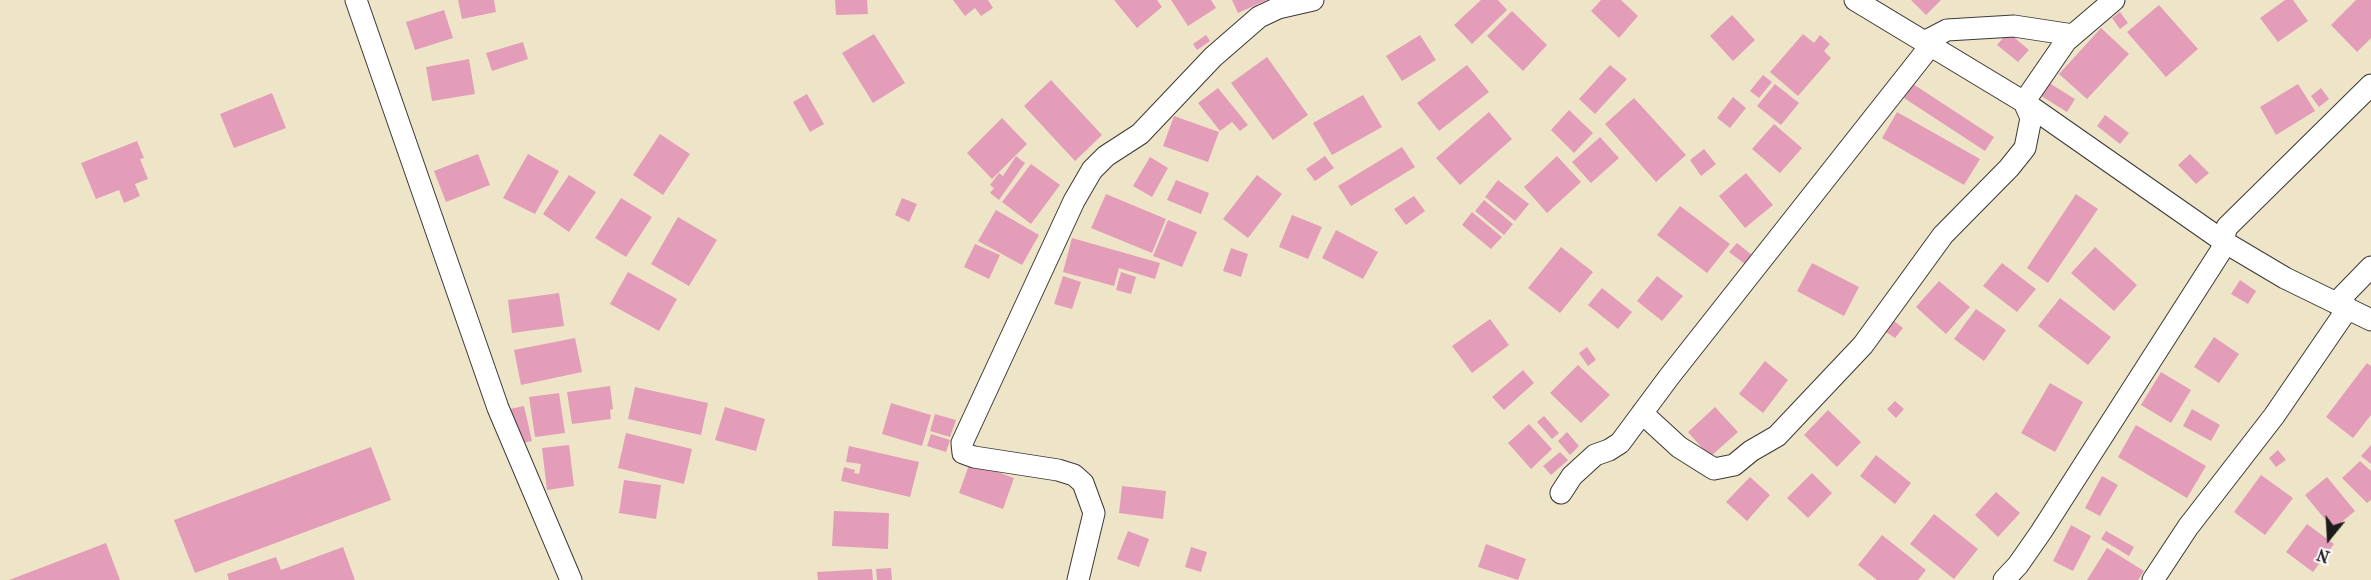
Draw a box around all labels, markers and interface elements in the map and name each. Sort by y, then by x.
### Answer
north arrow [2299,508,2359,568]
text: N [2315,545,2332,567]

